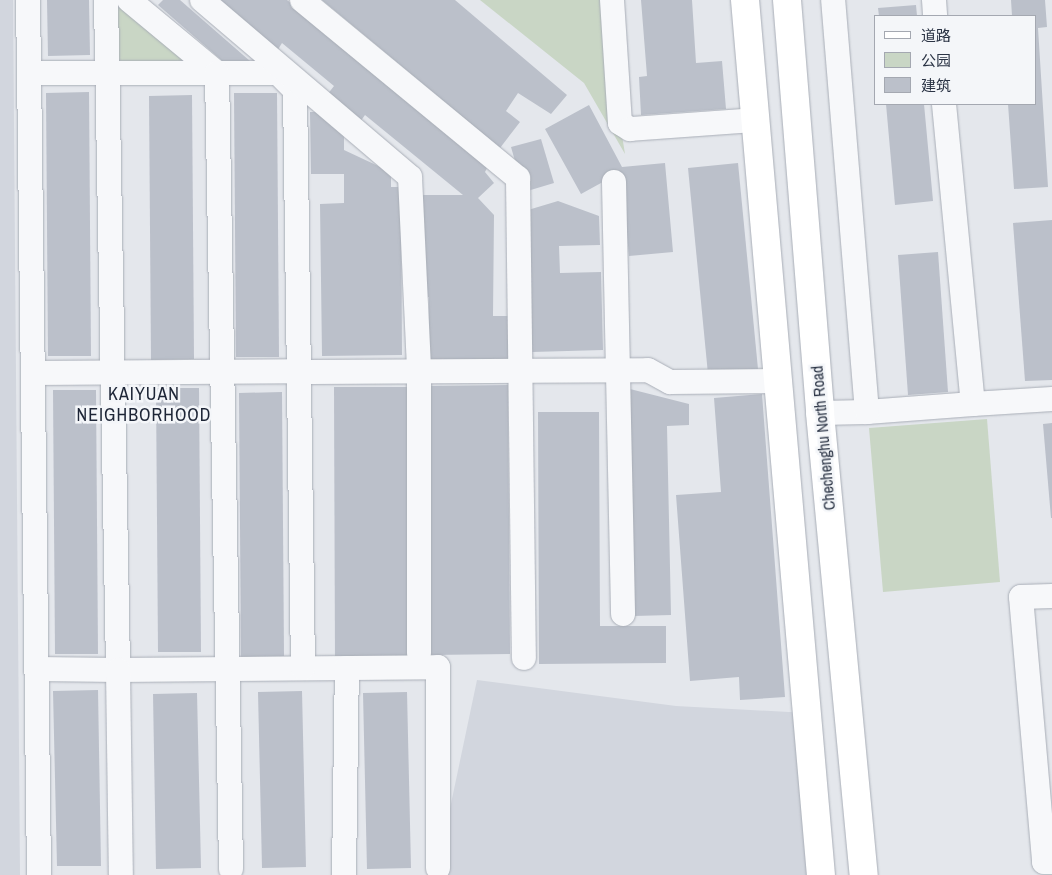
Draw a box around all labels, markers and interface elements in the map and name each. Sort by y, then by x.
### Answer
legend [874,15,1037,105]
text: 道路 [921,25,951,46]
text: 公园 [921,50,951,71]
text: 建筑 [921,75,951,96]
street label: Chechenghu North Road [807,365,839,511]
district label: KAIYUAN NEIGHBORHOOD [75,384,213,426]

